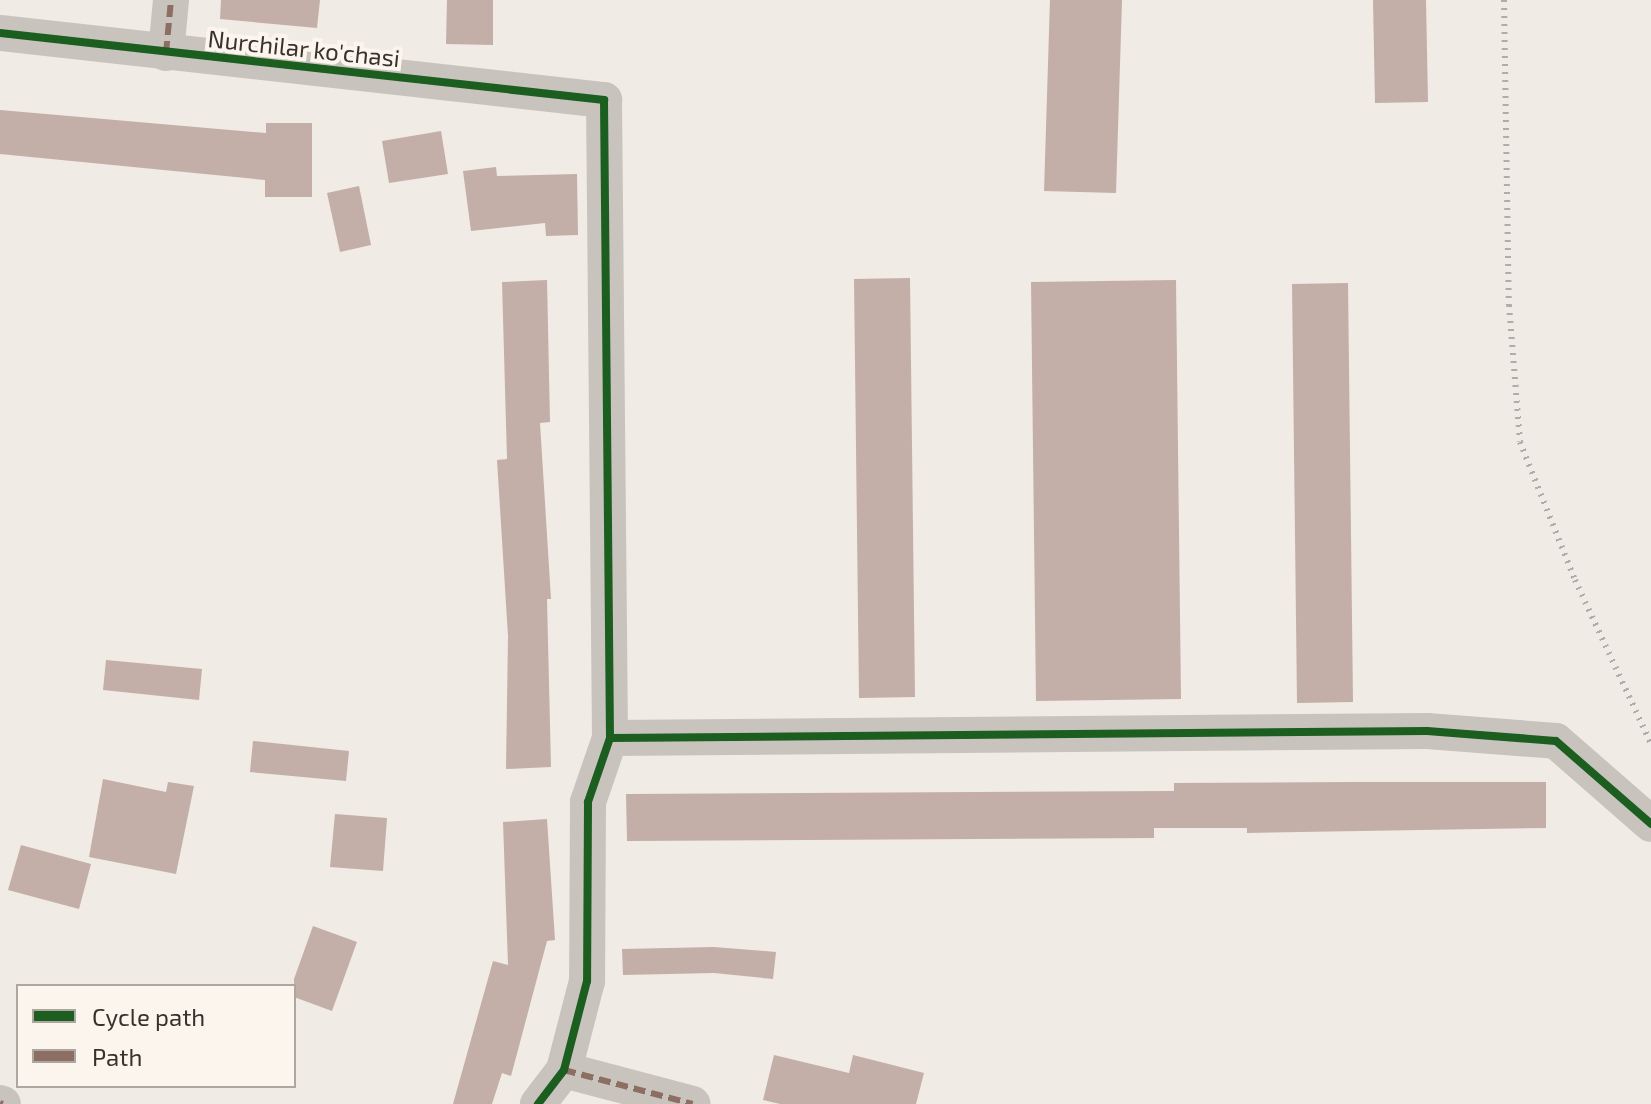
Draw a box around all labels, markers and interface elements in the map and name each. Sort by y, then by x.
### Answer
street label: Nurchilar ko'chasi [206,24,402,72]
legend [16,984,296,1088]
text: Cycle path [92,1002,205,1031]
text: Path [92,1042,142,1071]

